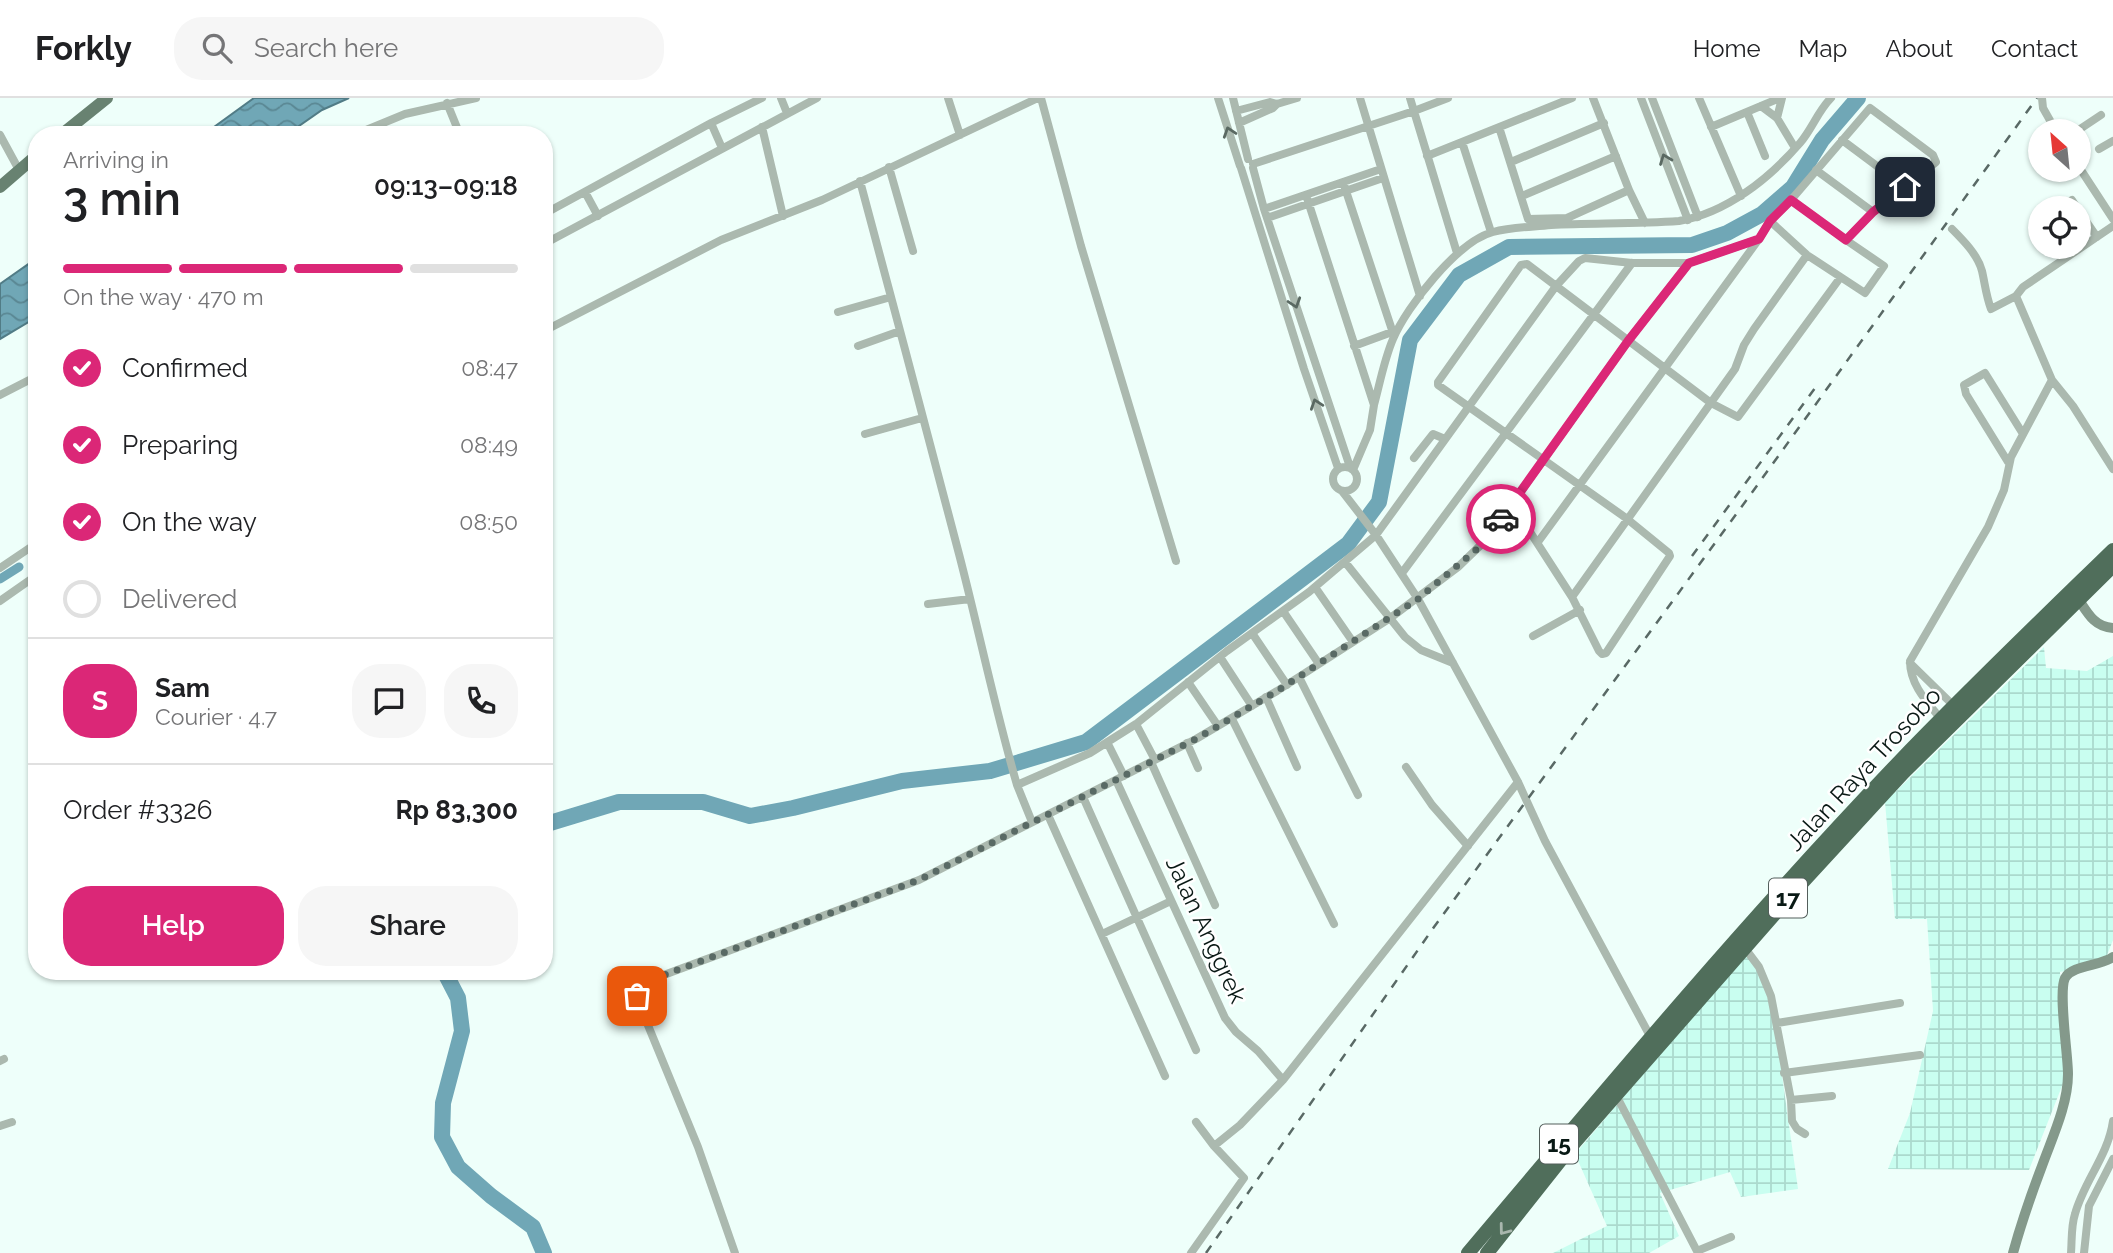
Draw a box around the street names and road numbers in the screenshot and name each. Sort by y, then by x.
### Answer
street label: Jalan Raya Trosobo [1780,681,1947,857]
street label: Jalan Anggrek [1160,852,1253,1008]
road number: 17 [1769,878,1807,918]
road number: 15 [1540,1124,1578,1163]

